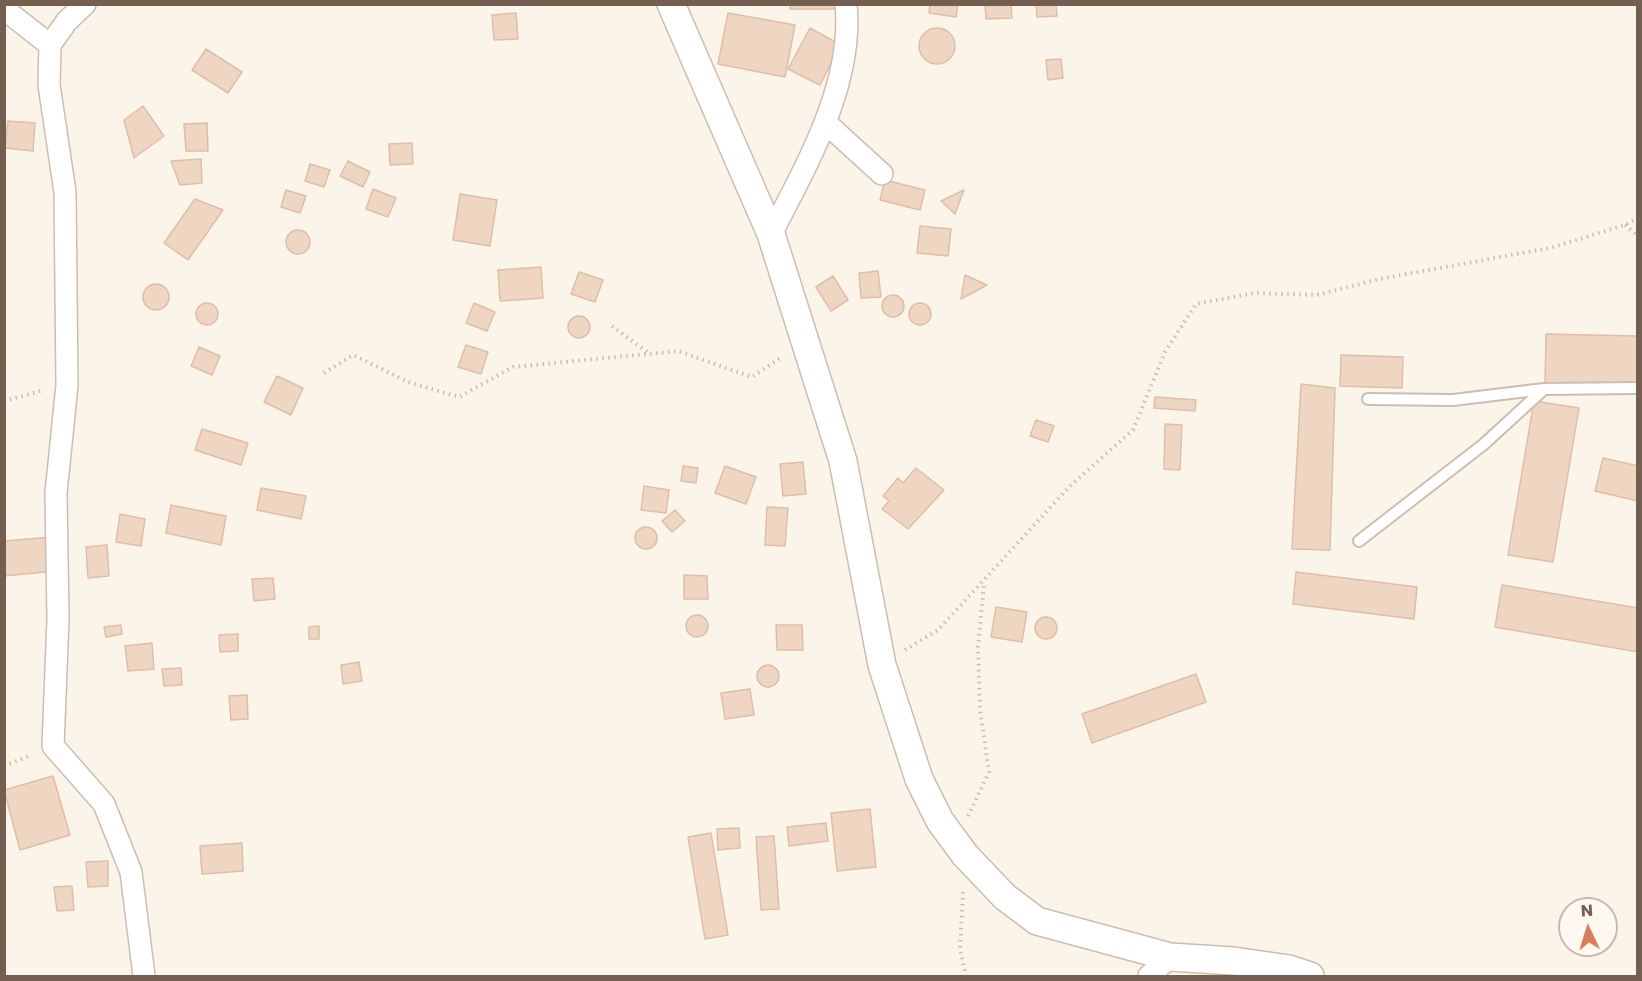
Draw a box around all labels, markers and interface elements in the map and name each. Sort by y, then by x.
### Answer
north arrow [1558,897,1618,957]
text: N [1580,899,1594,922]

